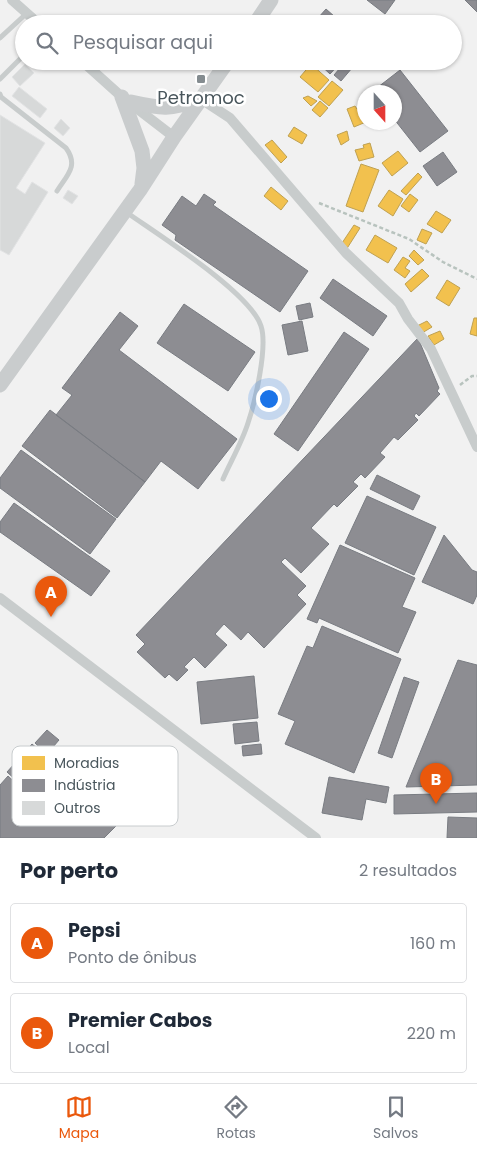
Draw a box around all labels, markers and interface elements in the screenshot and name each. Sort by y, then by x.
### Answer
search box [15,15,462,70]
icon: search [33,29,61,57]
text: Pesquisar aqui [73,29,213,56]
marker: Petromoc [195,73,207,85]
place label: Petromoc [157,85,245,110]
north arrow [357,85,402,130]
your location [256,386,282,412]
pin: A [35,576,67,617]
legend [12,746,178,826]
text: Moradias [54,753,119,773]
pin: B [420,763,452,804]
text: Indústria [54,775,115,795]
text: Outros [54,798,101,818]
text: Por perto [20,856,118,885]
text: 2 resultados [359,859,457,882]
text: Pepsi [68,917,121,944]
text: A [31,932,43,955]
text: 160 m [410,932,456,955]
text: Ponto de ônibus [68,946,197,969]
text: Premier Cabos [68,1007,212,1034]
text: B [32,1022,42,1045]
text: 220 m [407,1022,456,1045]
text: Local [68,1036,110,1059]
tab: Mapa [59,1093,99,1144]
tab: Rotas [216,1093,256,1144]
tab: Salvos [373,1093,418,1144]

